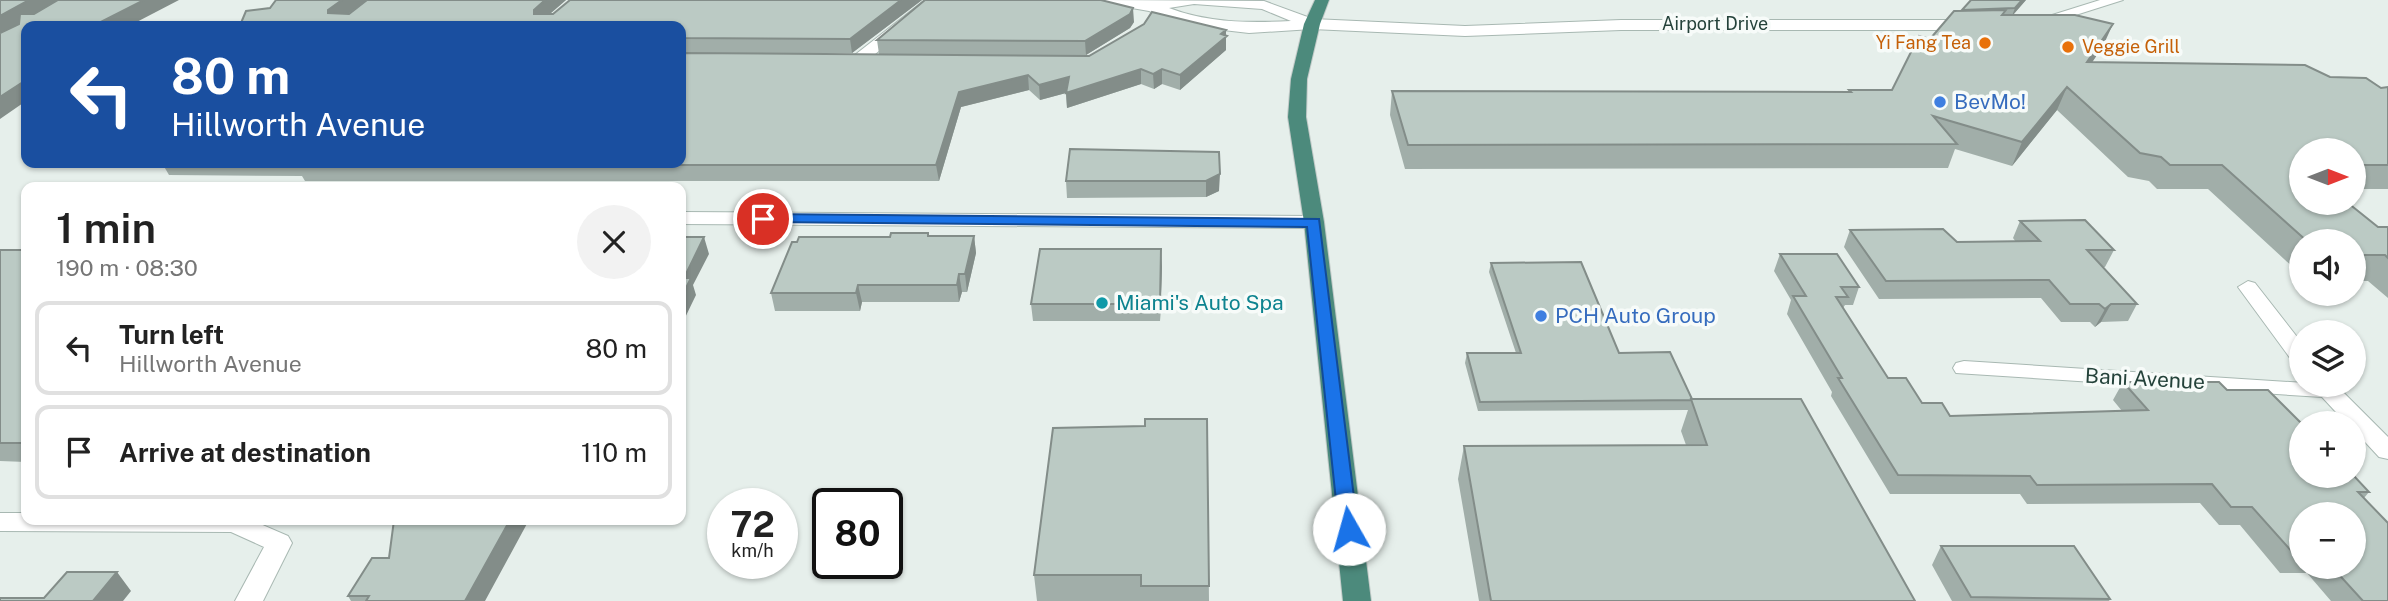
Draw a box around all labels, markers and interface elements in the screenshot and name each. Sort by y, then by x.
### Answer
street label: Airport Drive [1662,13,1768,34]
place label: Yi Fang Tea [1876,32,1971,53]
marker: Yi Fang Tea [1977,35,1993,51]
place label: Veggie Grill [2082,36,2180,57]
marker: Veggie Grill [2060,39,2076,55]
text: 80 m [171,47,290,105]
icon: left [56,49,147,140]
place label: BevMo! [1954,89,2026,114]
marker: BevMo! [1932,94,1948,110]
text: Hillworth Avenue [171,106,425,143]
north arrow [2289,138,2366,215]
map controls [2289,138,2366,579]
pin [733,189,793,249]
icon: arrive [744,200,782,238]
text: 1 min [56,203,156,252]
button: close [577,205,651,279]
button: sound [2289,229,2366,306]
text: 190 m · 08:30 [56,254,198,281]
place label: Miami's Auto Spa [1116,290,1284,315]
marker: Miami's Auto Spa [1094,295,1110,311]
place label: PCH Auto Group [1555,303,1716,328]
marker: PCH Auto Group [1533,308,1549,324]
text: Turn left [119,319,224,350]
button: layers [2289,320,2366,397]
icon: left [60,329,98,367]
text: 80 m [586,333,647,364]
text: Hillworth Avenue [119,350,302,377]
street label: Bani Avenue [2084,363,2206,394]
button: + [2289,411,2366,488]
icon: arrive [60,433,98,471]
text: Arrive at destination [119,437,371,468]
text: 110 m [581,437,647,468]
speed limit sign: 80 [812,488,903,579]
position arrow [1312,492,1386,566]
button: − [2289,502,2366,579]
text: 72 [730,504,775,545]
text: km/h [731,540,774,561]

